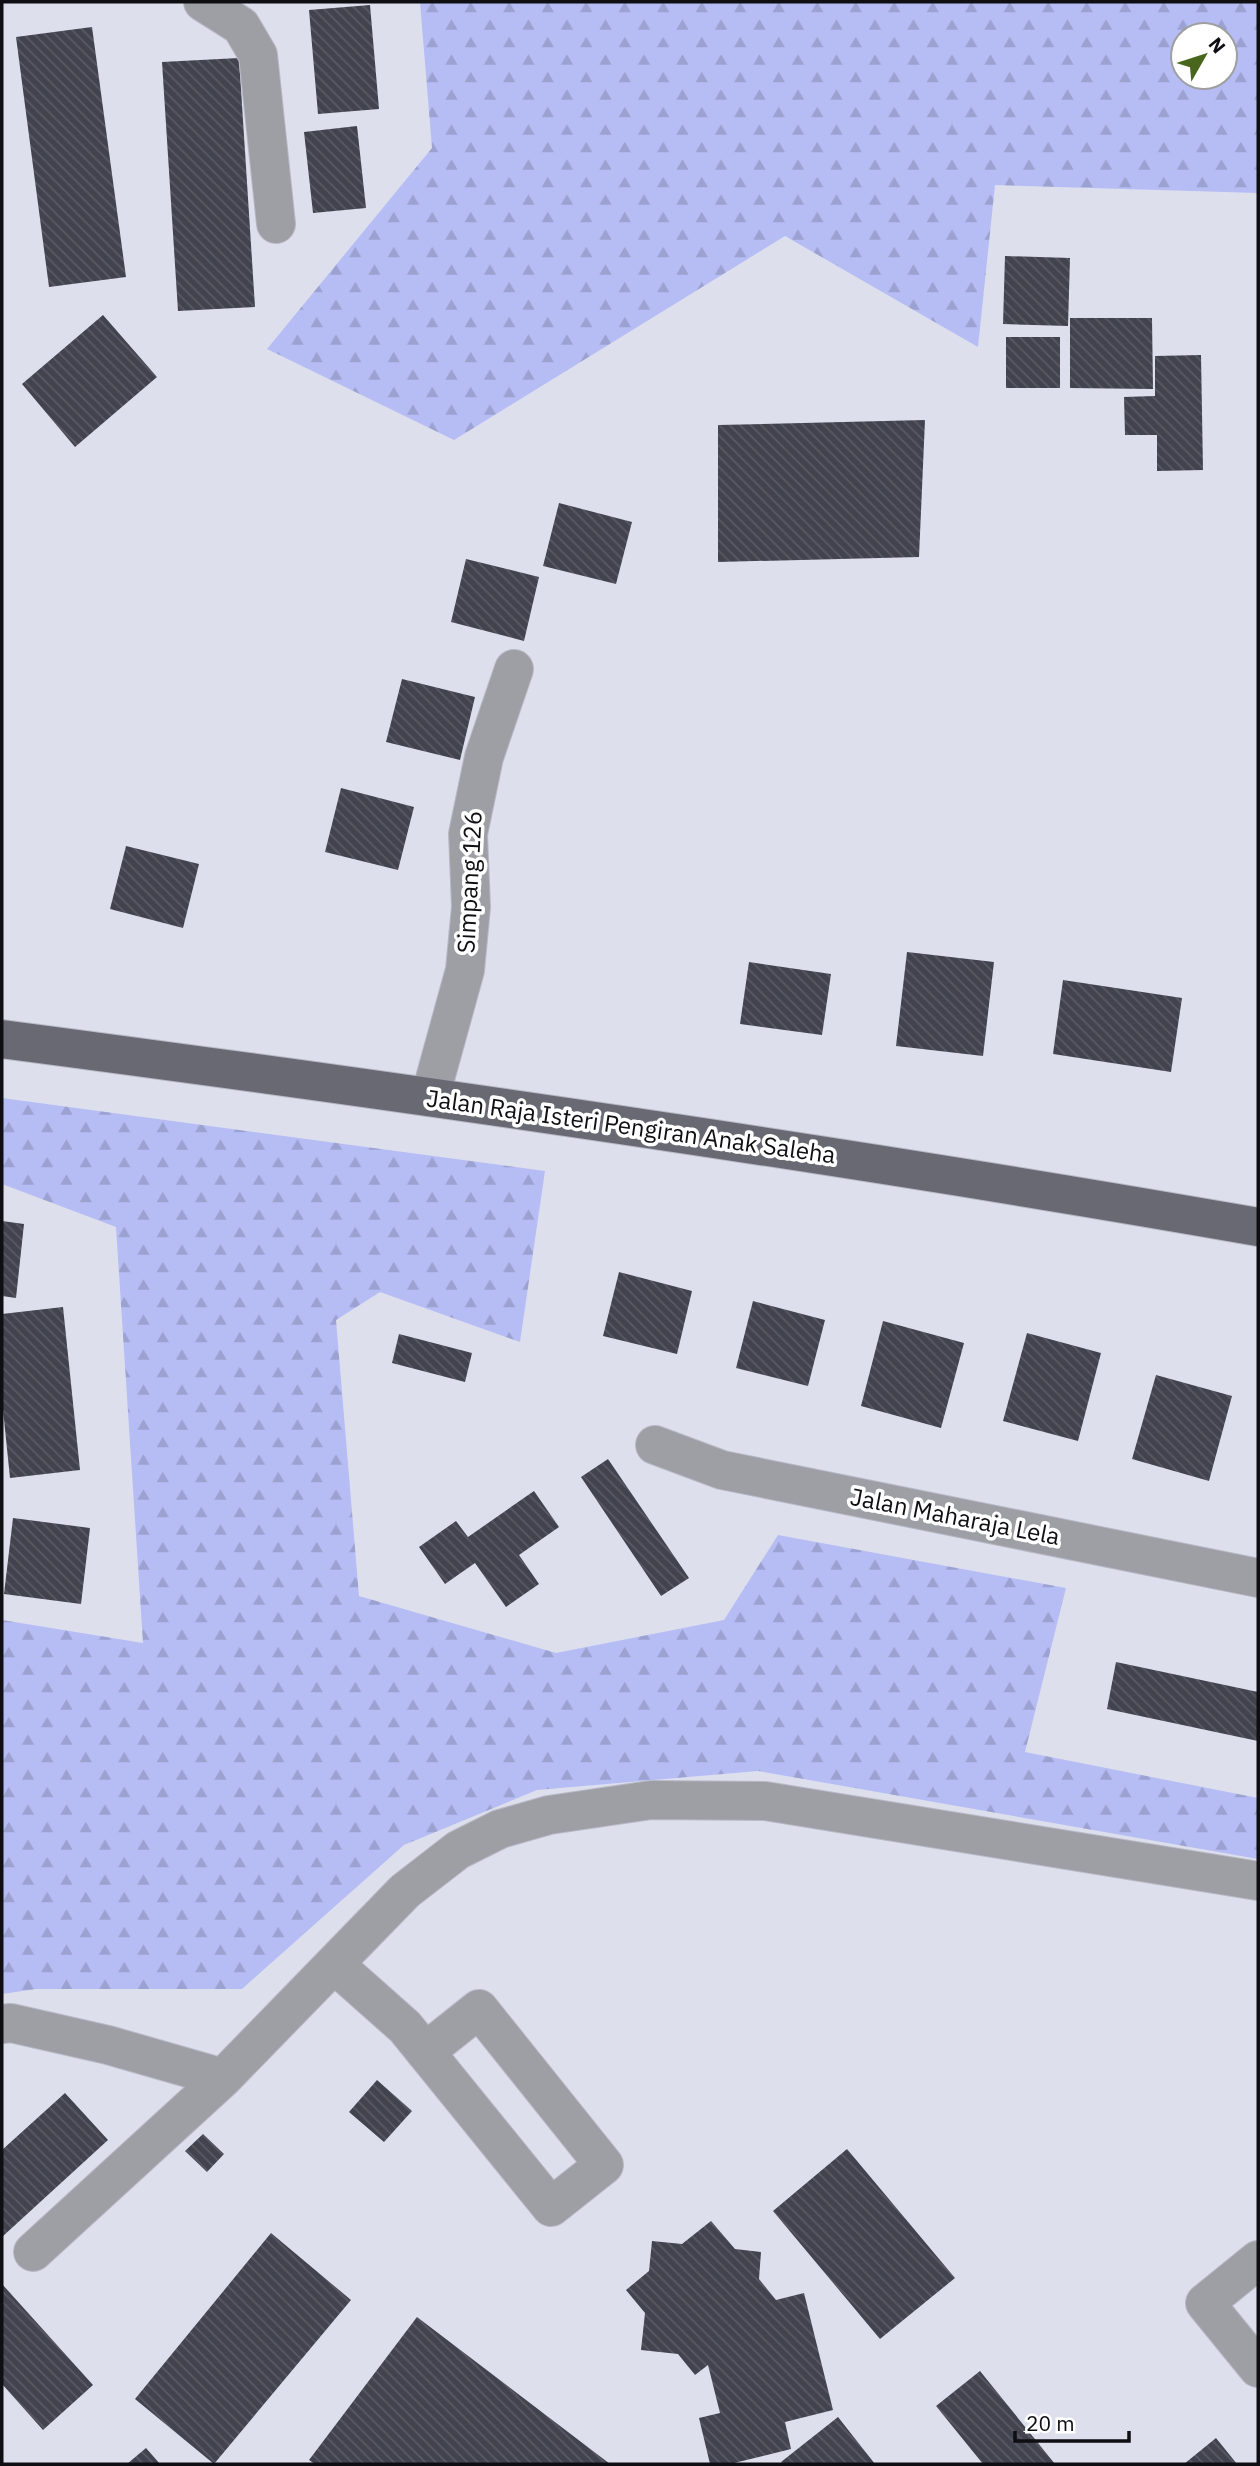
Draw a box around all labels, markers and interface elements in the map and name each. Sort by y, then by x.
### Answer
north arrow [1169,21,1239,91]
text: N [1204,32,1231,58]
street label: Simpang 126 [449,810,489,954]
street label: Jalan Raja Isteri Pengiran Anak Saleha [425,1081,838,1171]
street label: Jalan Maharaja Lela [848,1480,1063,1552]
scale bar [1015,2400,1129,2444]
text: 20 m [1026,2409,1075,2437]

